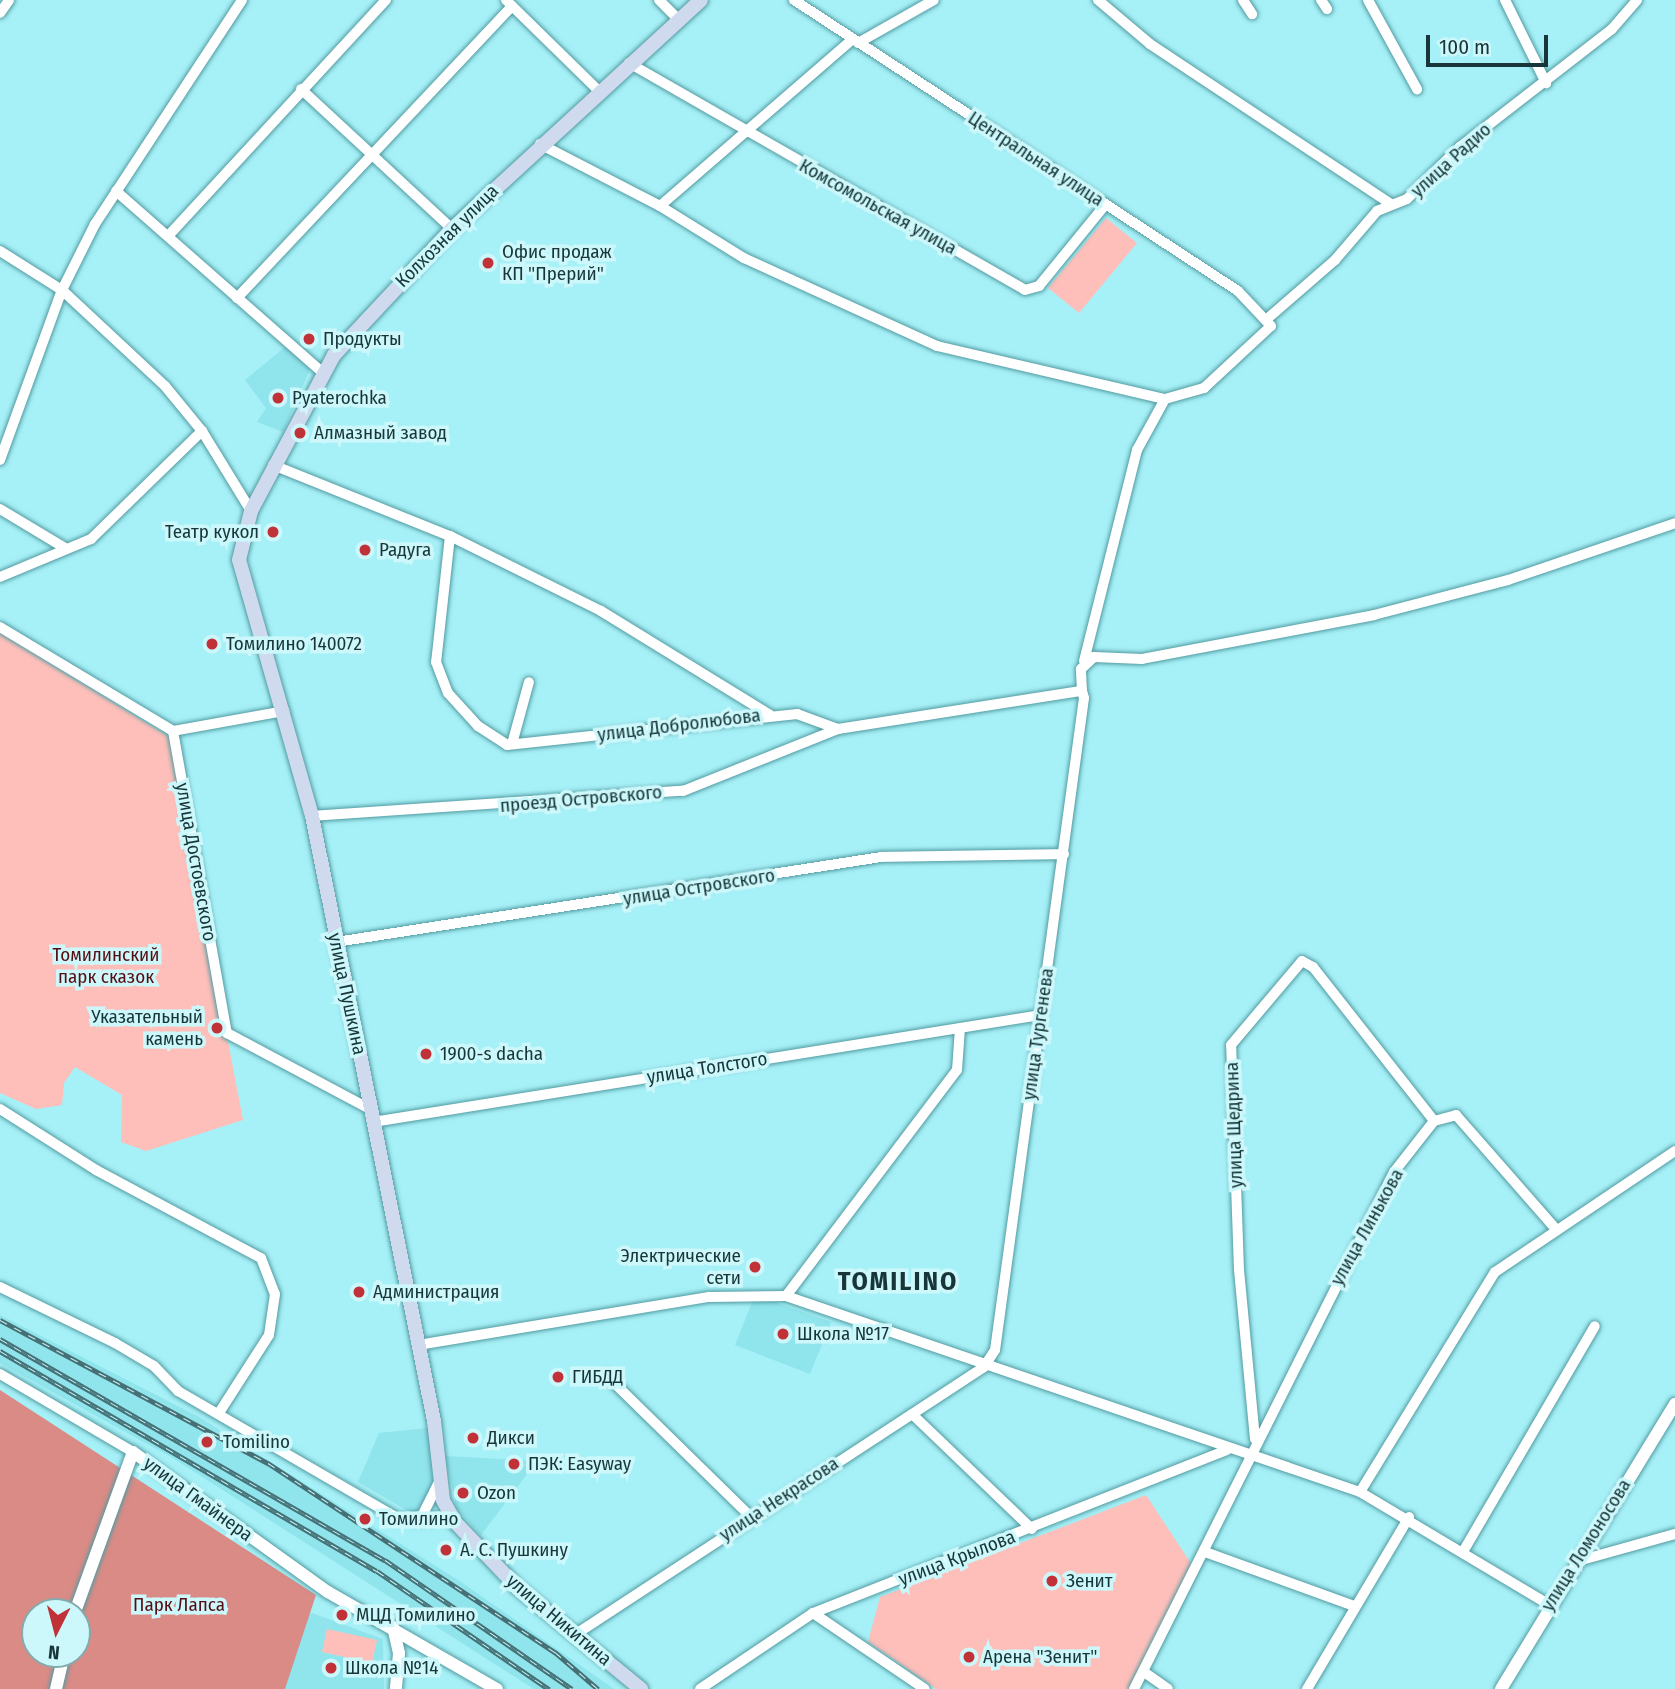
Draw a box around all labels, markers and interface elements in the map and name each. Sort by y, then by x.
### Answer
scale bar [1430,21,1552,65]
text: 100 m [1439,34,1490,60]
street label: Центральная улица [964,107,1108,211]
street label: улица Радио [1406,118,1496,202]
street label: Комсомольская улица [795,154,961,260]
street label: Колхозная улица [391,180,503,292]
place label: Офис продаж КП "Прерий" [502,241,612,285]
marker: Офис продаж КП "Прерий" [480,255,496,271]
place label: Продукты [323,328,402,350]
marker: Продукты [301,331,317,347]
place label: Pyaterochka [292,387,387,409]
marker: Pyaterochka [270,390,286,406]
place label: Алмазный завод [314,422,447,444]
marker: Алмазный завод [292,425,308,441]
place label: Театр кукол [165,521,259,543]
marker: Театр кукол [265,524,281,540]
place label: Радуга [379,539,431,561]
marker: Радуга [357,542,373,558]
place label: Томилино 140072 [226,633,362,655]
marker: Томилино 140072 [204,636,220,652]
street label: улица Добролюбова [596,704,762,746]
street label: улица Достоевского [171,781,221,943]
street label: проезд Островского [499,781,663,817]
street label: улица Островского [622,864,776,910]
street label: улица Пушкина [323,931,371,1057]
park label: Томилинский парк сказок [52,944,160,988]
street label: улица Тургенева [1017,966,1059,1102]
place label: Указательный камень [91,1006,203,1050]
marker: Указательный камень [209,1020,225,1036]
place label: 1900-s dacha [440,1043,543,1065]
marker: 1900-s dacha [418,1046,434,1062]
street label: улица Толстого [645,1047,769,1089]
street label: улица Щедрина [1220,1061,1248,1189]
street label: улица Линькова [1326,1165,1408,1289]
place label: Электрические сети [621,1245,741,1289]
marker: Электрические сети [747,1259,763,1275]
district label: TOMILINO [839,1266,957,1298]
place label: Администрация [373,1281,500,1303]
marker: Администрация [351,1284,367,1300]
place label: Школа №17 [797,1323,889,1345]
marker: Школа №17 [775,1326,791,1342]
place label: ГИБДД [572,1366,623,1388]
marker: ГИБДД [550,1369,566,1385]
place label: Дикси [487,1427,535,1449]
marker: Дикси [465,1430,481,1446]
place label: Tomilino [223,1431,290,1453]
marker: Tomilino [197,1432,217,1452]
street label: улица Гмайнера [139,1452,257,1546]
street label: улица Некрасова [715,1452,843,1546]
place label: ПЭК: Easyway [528,1453,631,1475]
marker: ПЭК: Easyway [506,1456,522,1472]
street label: улица Ломоносова [1536,1475,1636,1615]
place label: Ozon [477,1482,516,1504]
marker: Ozon [455,1485,471,1501]
place label: Томилино [379,1508,459,1530]
marker: Томилино [357,1511,373,1527]
street label: улица Крылова [895,1525,1019,1591]
place label: А. С. Пушкину [460,1539,568,1561]
marker: А. С. Пушкину [438,1542,454,1558]
street label: улица Никитина [502,1569,616,1671]
place label: Зенит [1066,1570,1112,1592]
marker: Зенит [1044,1573,1060,1589]
park label: Парк Лапса [133,1594,225,1616]
north arrow [21,1598,91,1668]
place label: МЦД Томилино [356,1604,476,1626]
marker: МЦД Томилино [334,1607,350,1623]
text: N [47,1640,61,1664]
place label: Арена "Зенит" [983,1646,1097,1668]
marker: Арена "Зенит" [961,1649,977,1665]
place label: Школа №14 [345,1657,438,1679]
marker: Школа №14 [323,1660,339,1676]

